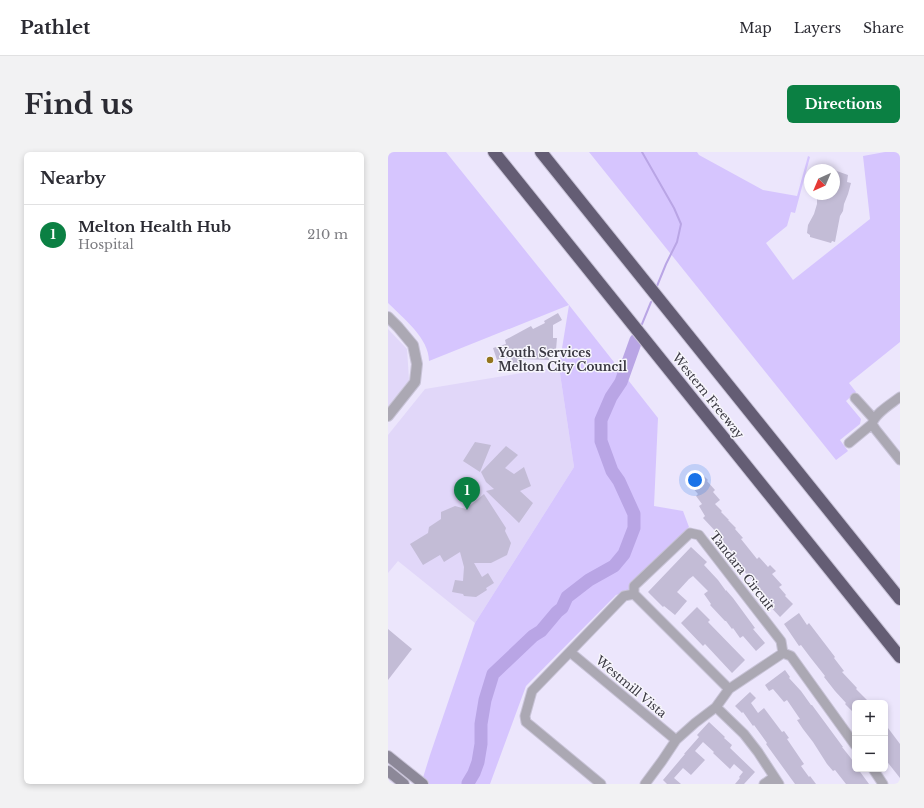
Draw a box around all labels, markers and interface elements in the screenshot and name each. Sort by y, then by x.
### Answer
text: Pathlet [20,16,90,39]
text: Map [739,19,772,37]
text: Layers [794,19,841,37]
text: Share [863,19,904,37]
button: Directions [787,85,900,123]
text: Find us [24,87,134,122]
north arrow [804,164,840,200]
text: Nearby [40,168,106,189]
text: Melton Health Hub [78,217,231,236]
text: 1 [50,226,56,243]
text: 210 m [307,226,348,243]
text: Hospital [78,236,134,253]
place label: Youth Services Melton City Council [497,345,628,374]
street label: Western Freeway [669,349,748,442]
marker: Youth Services Melton City Council [485,355,495,365]
your location [685,470,705,490]
pin: 1 [454,477,480,510]
street label: Tandara Circuit [707,528,778,614]
street label: Westmill Vista [592,652,670,721]
map controls [852,700,888,772]
button: + [852,700,888,736]
button: − [852,736,888,772]

